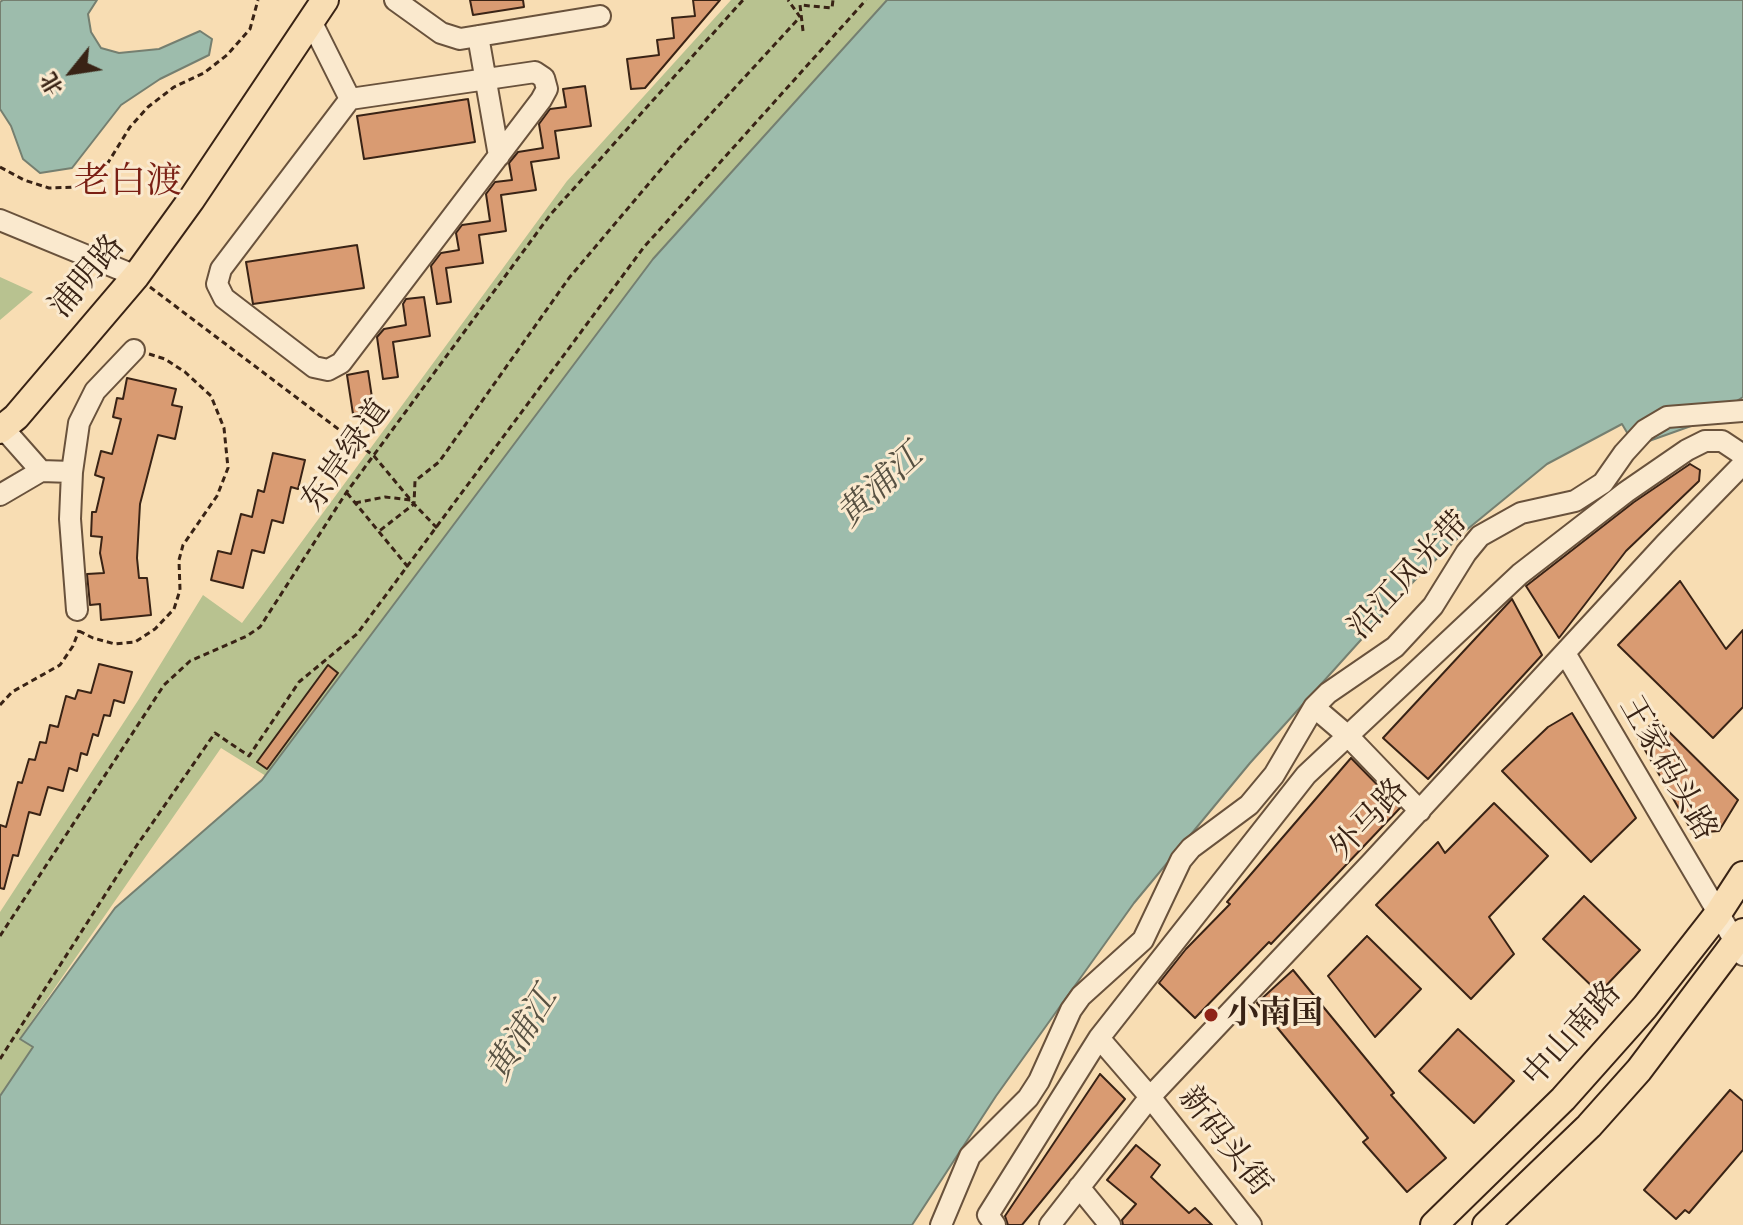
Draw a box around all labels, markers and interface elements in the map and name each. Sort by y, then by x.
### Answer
north arrow [32,32,112,112]
text: 北 [32,66,71,102]
district label: 老白渡 [74,161,182,205]
street label: 浦明路 [42,228,134,326]
street label: 东岸绿道 [295,393,399,519]
water label: 黄浦江 [830,437,932,537]
street label: 沿江风光带 [1341,504,1479,648]
street label: 王家码头路 [1610,690,1724,848]
street label: 外马路 [1323,772,1417,868]
street label: 中山南路 [1516,975,1630,1095]
water label: 黄浦江 [479,981,567,1089]
place label: 小南国 [1227,996,1323,1034]
marker: 小南国 [1202,1006,1220,1024]
street label: 新码头街 [1169,1080,1279,1204]

